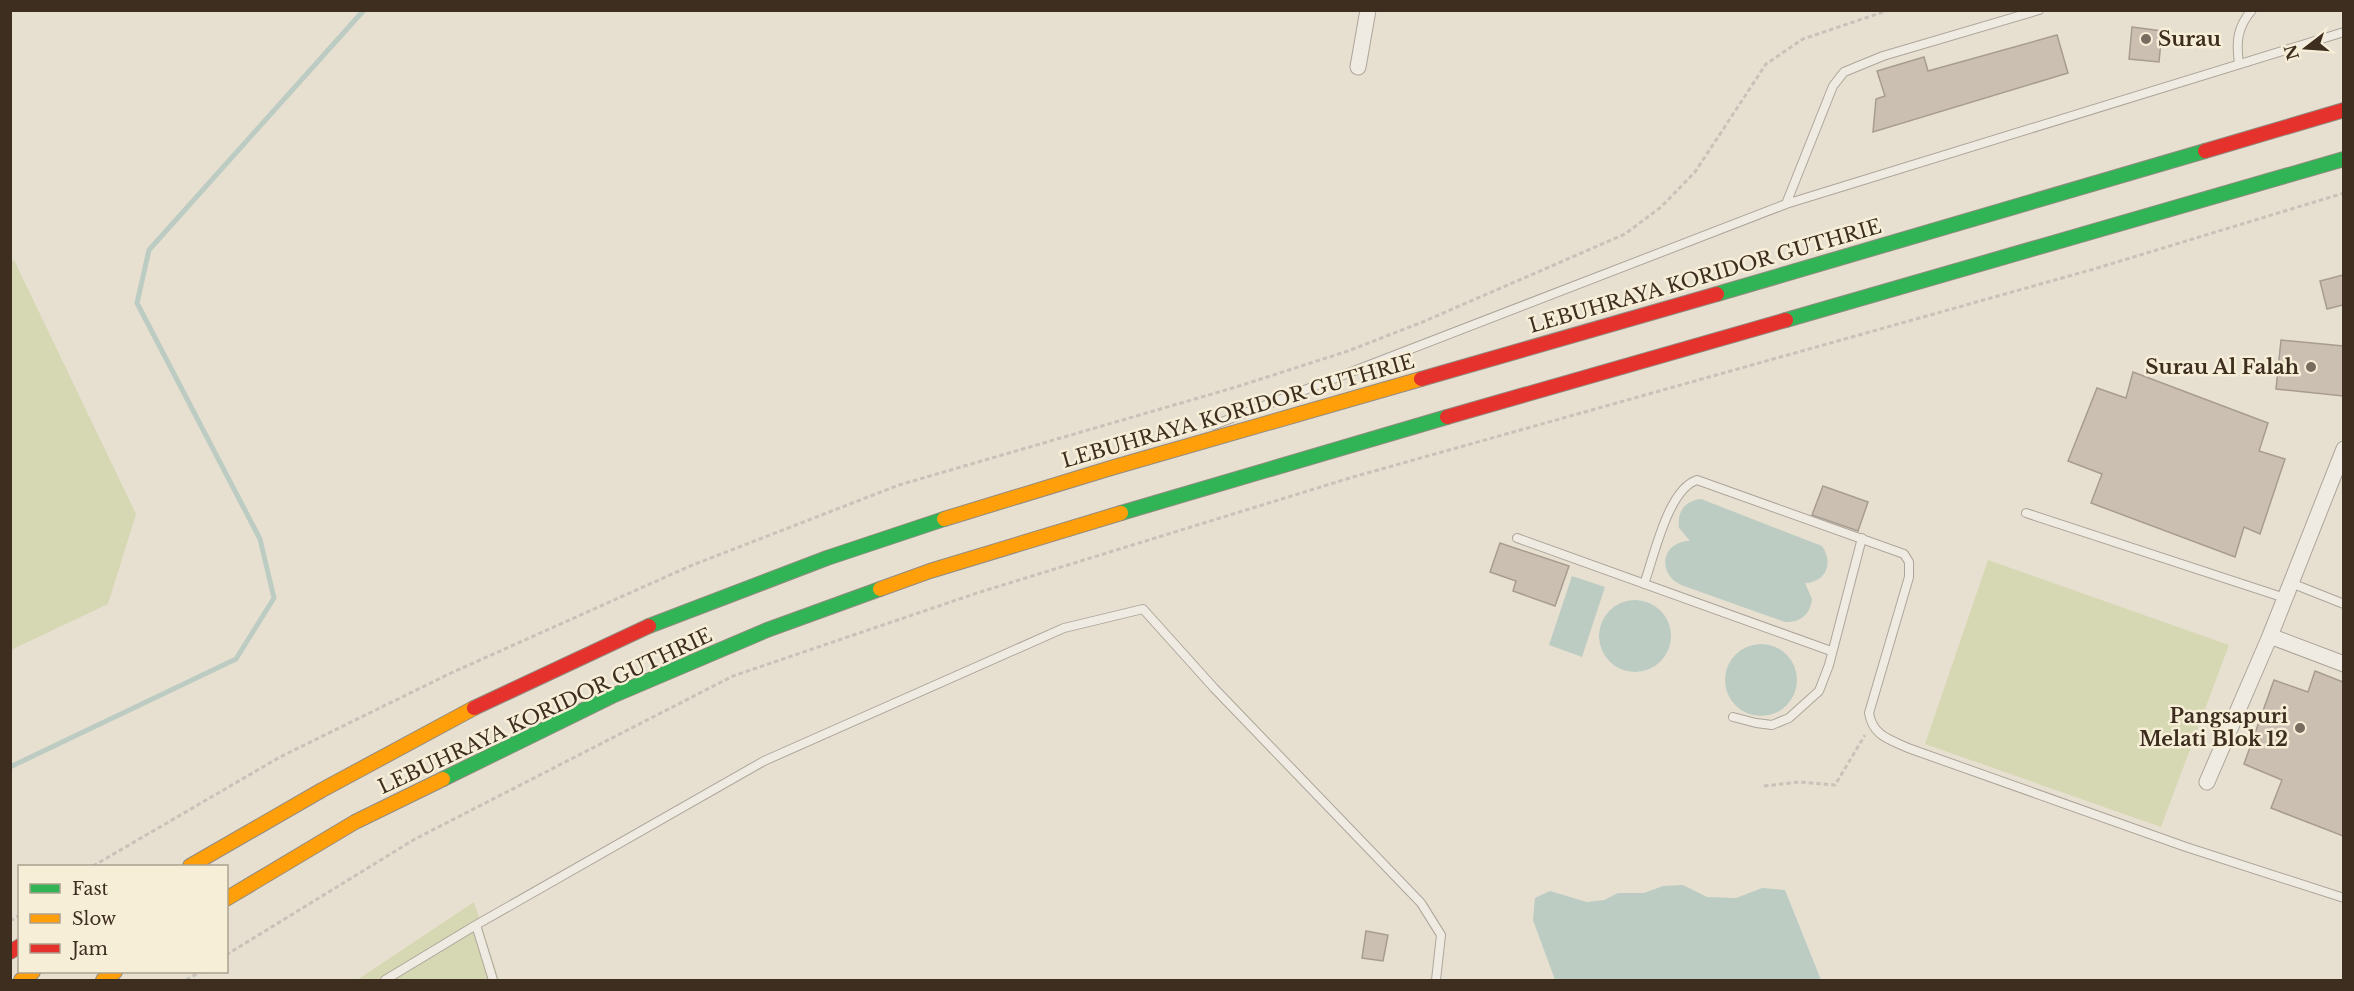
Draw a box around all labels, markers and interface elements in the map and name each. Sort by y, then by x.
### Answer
north arrow [2276,18,2336,78]
place label: Surau [2158,27,2221,51]
marker: Surau [2139,32,2153,46]
text: N [2280,42,2303,63]
street label: LEBUHRAYA KORIDOR GUTHRIE [1526,214,1884,338]
street label: LEBUHRAYA KORIDOR GUTHRIE [1059,349,1417,473]
place label: Surau Al Falah [2145,355,2300,379]
marker: Surau Al Falah [2304,360,2318,374]
street label: LEBUHRAYA KORIDOR GUTHRIE [374,623,716,799]
place label: Pangsapuri Melati Blok 12 [2139,704,2288,751]
marker: Pangsapuri Melati Blok 12 [2293,721,2307,735]
legend [18,865,228,973]
text: Fast [72,878,109,900]
text: Slow [72,908,117,930]
text: Jam [70,938,108,960]

